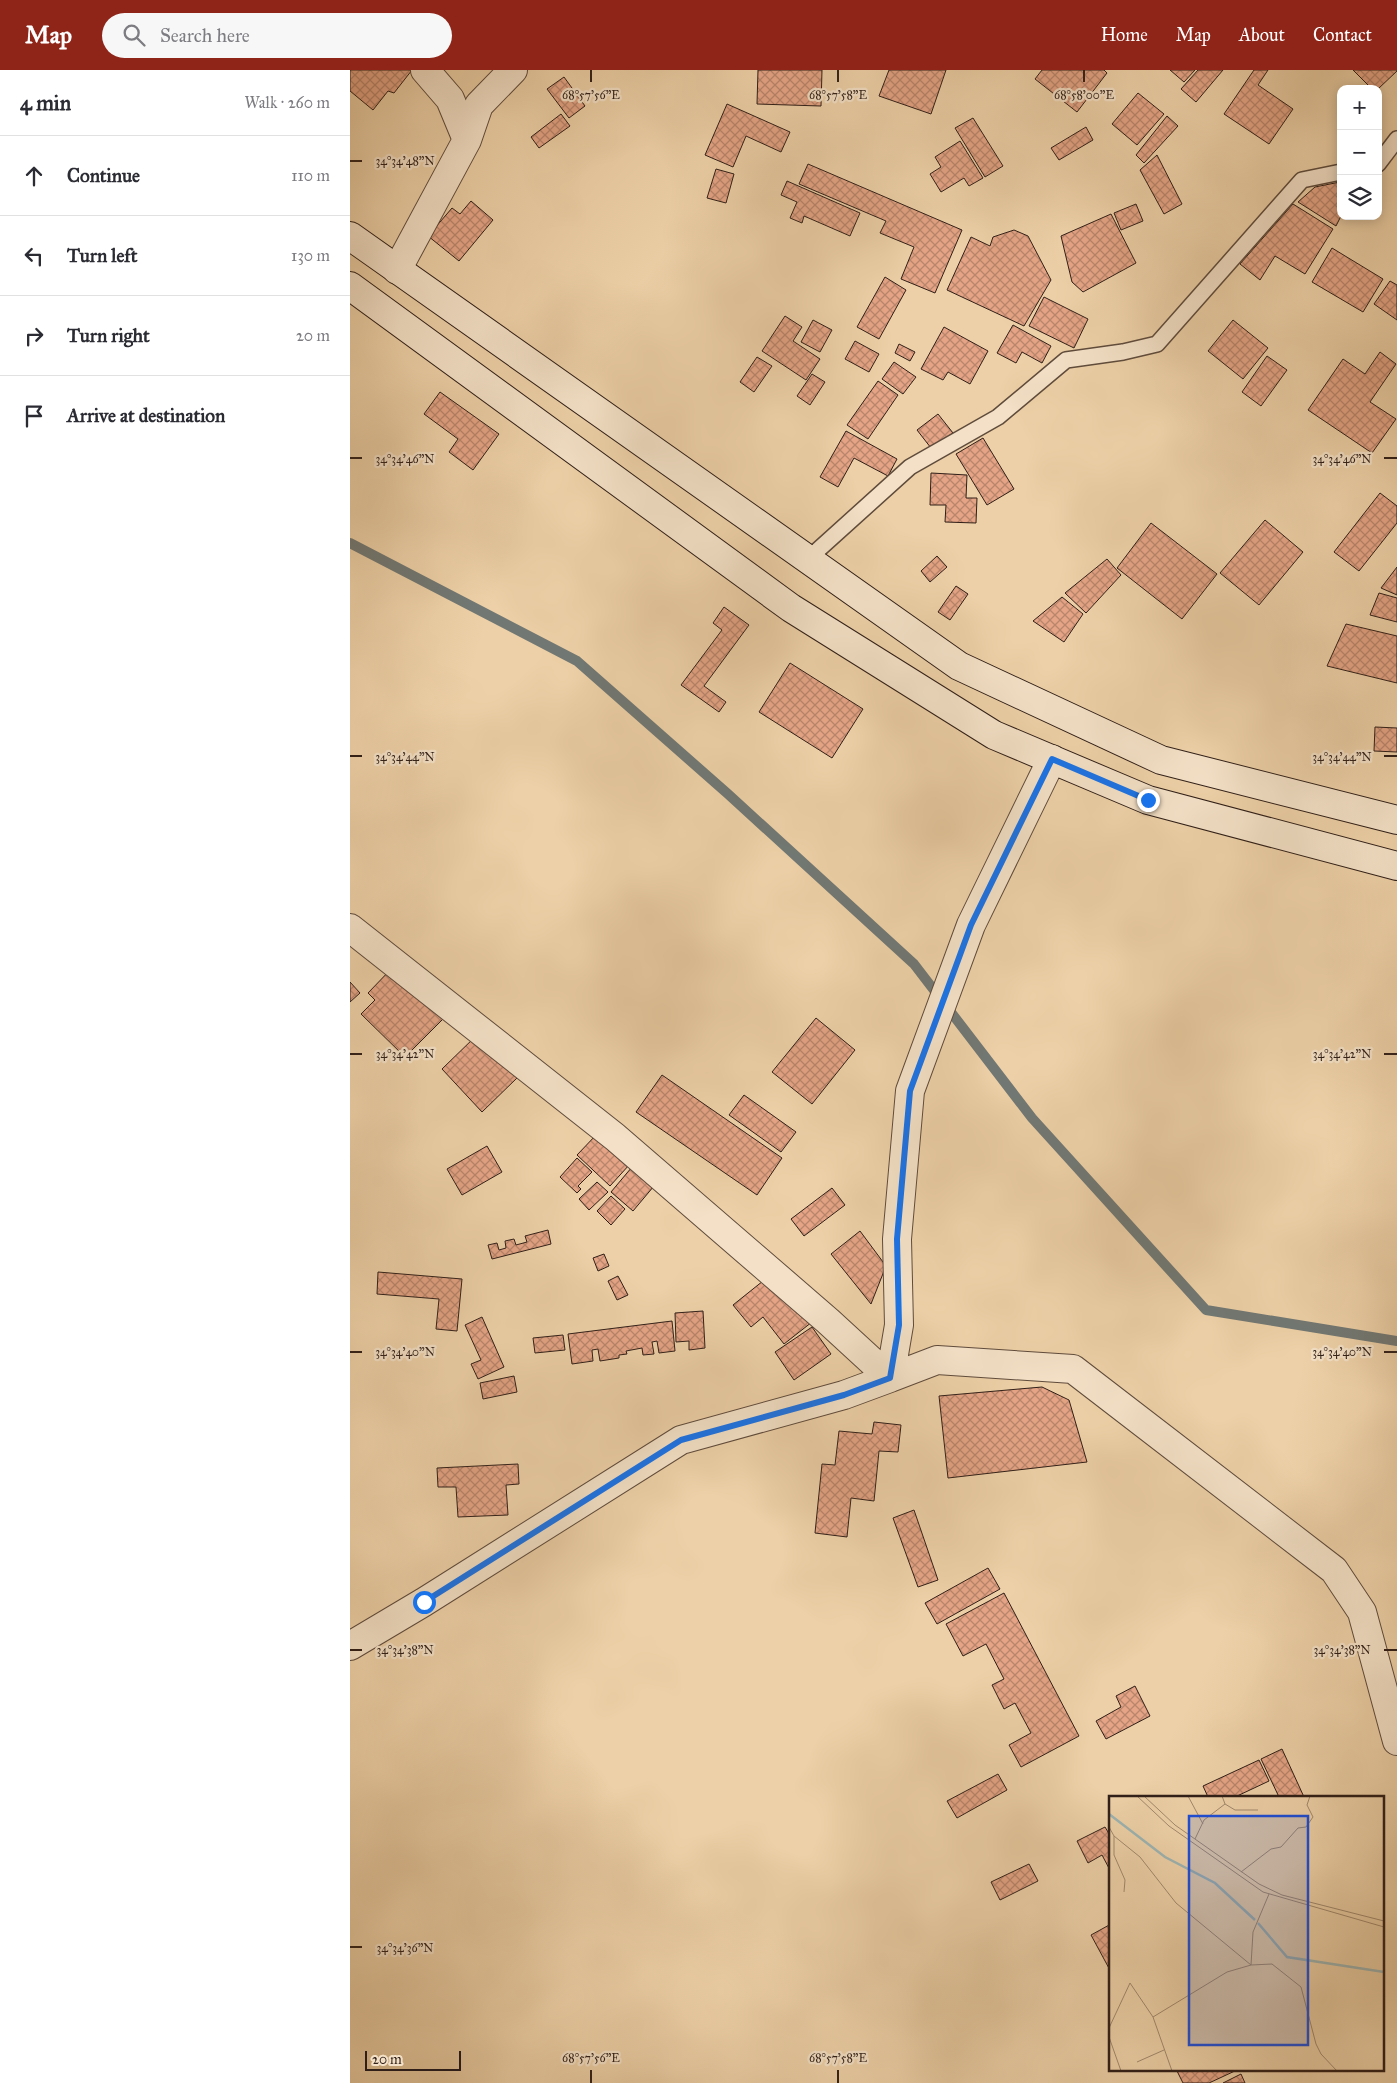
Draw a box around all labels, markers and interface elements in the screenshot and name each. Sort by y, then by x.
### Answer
search box [102,13,452,58]
text: Map [25,20,72,50]
icon: search [120,21,148,49]
text: Search here [160,24,250,47]
text: Home [1101,24,1148,46]
text: Map [1176,24,1211,46]
text: About [1239,24,1285,46]
text: Contact [1313,24,1372,46]
map controls [1337,85,1382,220]
button: + [1337,85,1382,130]
text: 68°57'56"E [562,88,620,102]
text: 68°57'58"E [809,88,867,102]
text: 68°58'00"E [1054,88,1114,102]
text: 4 min [20,90,71,116]
text: Walk · 260 m [244,93,330,112]
button: − [1337,130,1382,175]
text: 34°34'48"N [375,154,435,168]
icon: ahead [20,162,48,190]
text: Continue [67,164,140,187]
text: 110 m [291,166,330,185]
button: layers [1337,175,1382,220]
icon: left [20,242,48,270]
text: Turn left [67,244,137,267]
text: 130 m [291,246,330,265]
icon: right [20,322,48,350]
text: Turn right [67,324,150,347]
text: 20 m [296,326,330,345]
icon: arrive [20,402,48,430]
text: Arrive at destination [67,404,225,427]
text: 34°34'46"N [376,452,434,466]
text: 34°34'46"N [1313,452,1371,466]
text: 34°34'44"N [375,750,435,764]
text: 34°34'44"N [1312,750,1372,764]
route end [1137,789,1160,812]
text: 34°34'42"N [376,1047,434,1061]
text: 34°34'42"N [1313,1047,1371,1061]
text: 34°34'40"N [375,1345,435,1359]
text: 34°34'40"N [1312,1345,1372,1359]
route start [413,1591,436,1614]
text: 34°34'38"N [376,1643,434,1657]
text: 34°34'38"N [1313,1643,1371,1657]
inset map [1109,1796,1384,2070]
text: 34°34'36"N [376,1941,434,1955]
scale bar [365,2048,461,2071]
text: 20 m [372,2051,402,2068]
text: 68°57'56"E [562,2051,620,2065]
text: 68°57'58"E [809,2051,867,2065]

